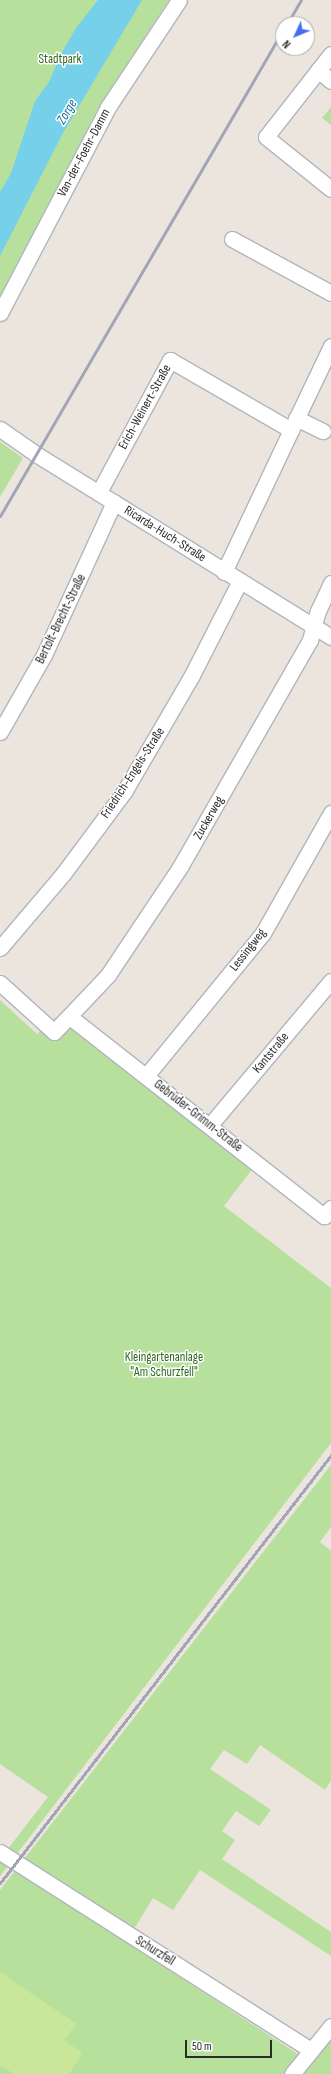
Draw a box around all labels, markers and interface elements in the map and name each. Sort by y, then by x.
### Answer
north arrow [275,16,315,56]
text: N [280,37,293,51]
park label: Stadtpark [39,51,81,67]
water label: Zorge [53,97,81,127]
street label: Van-der-Foehr-Damm [54,106,114,200]
street label: Erich-Weinert-Straße [115,362,175,452]
street label: Ricarda-Huch-Straße [121,503,209,565]
street label: Bertolt-Brecht-Straße [32,572,90,666]
street label: Friedrich-Engels-Straße [98,725,168,821]
street label: Zuckerweg [190,794,228,842]
street label: Lessingweg [227,926,269,974]
street label: Kantstraße [250,1030,292,1076]
street label: Gebrüder-Grimm-Straße [151,1077,245,1155]
park label: Kleingartenanlage "Am Schurzfell" [125,1350,203,1381]
street label: Schurzfell [132,1933,178,1969]
scale bar [187,2032,274,2058]
text: 50 m [192,2039,212,2054]

